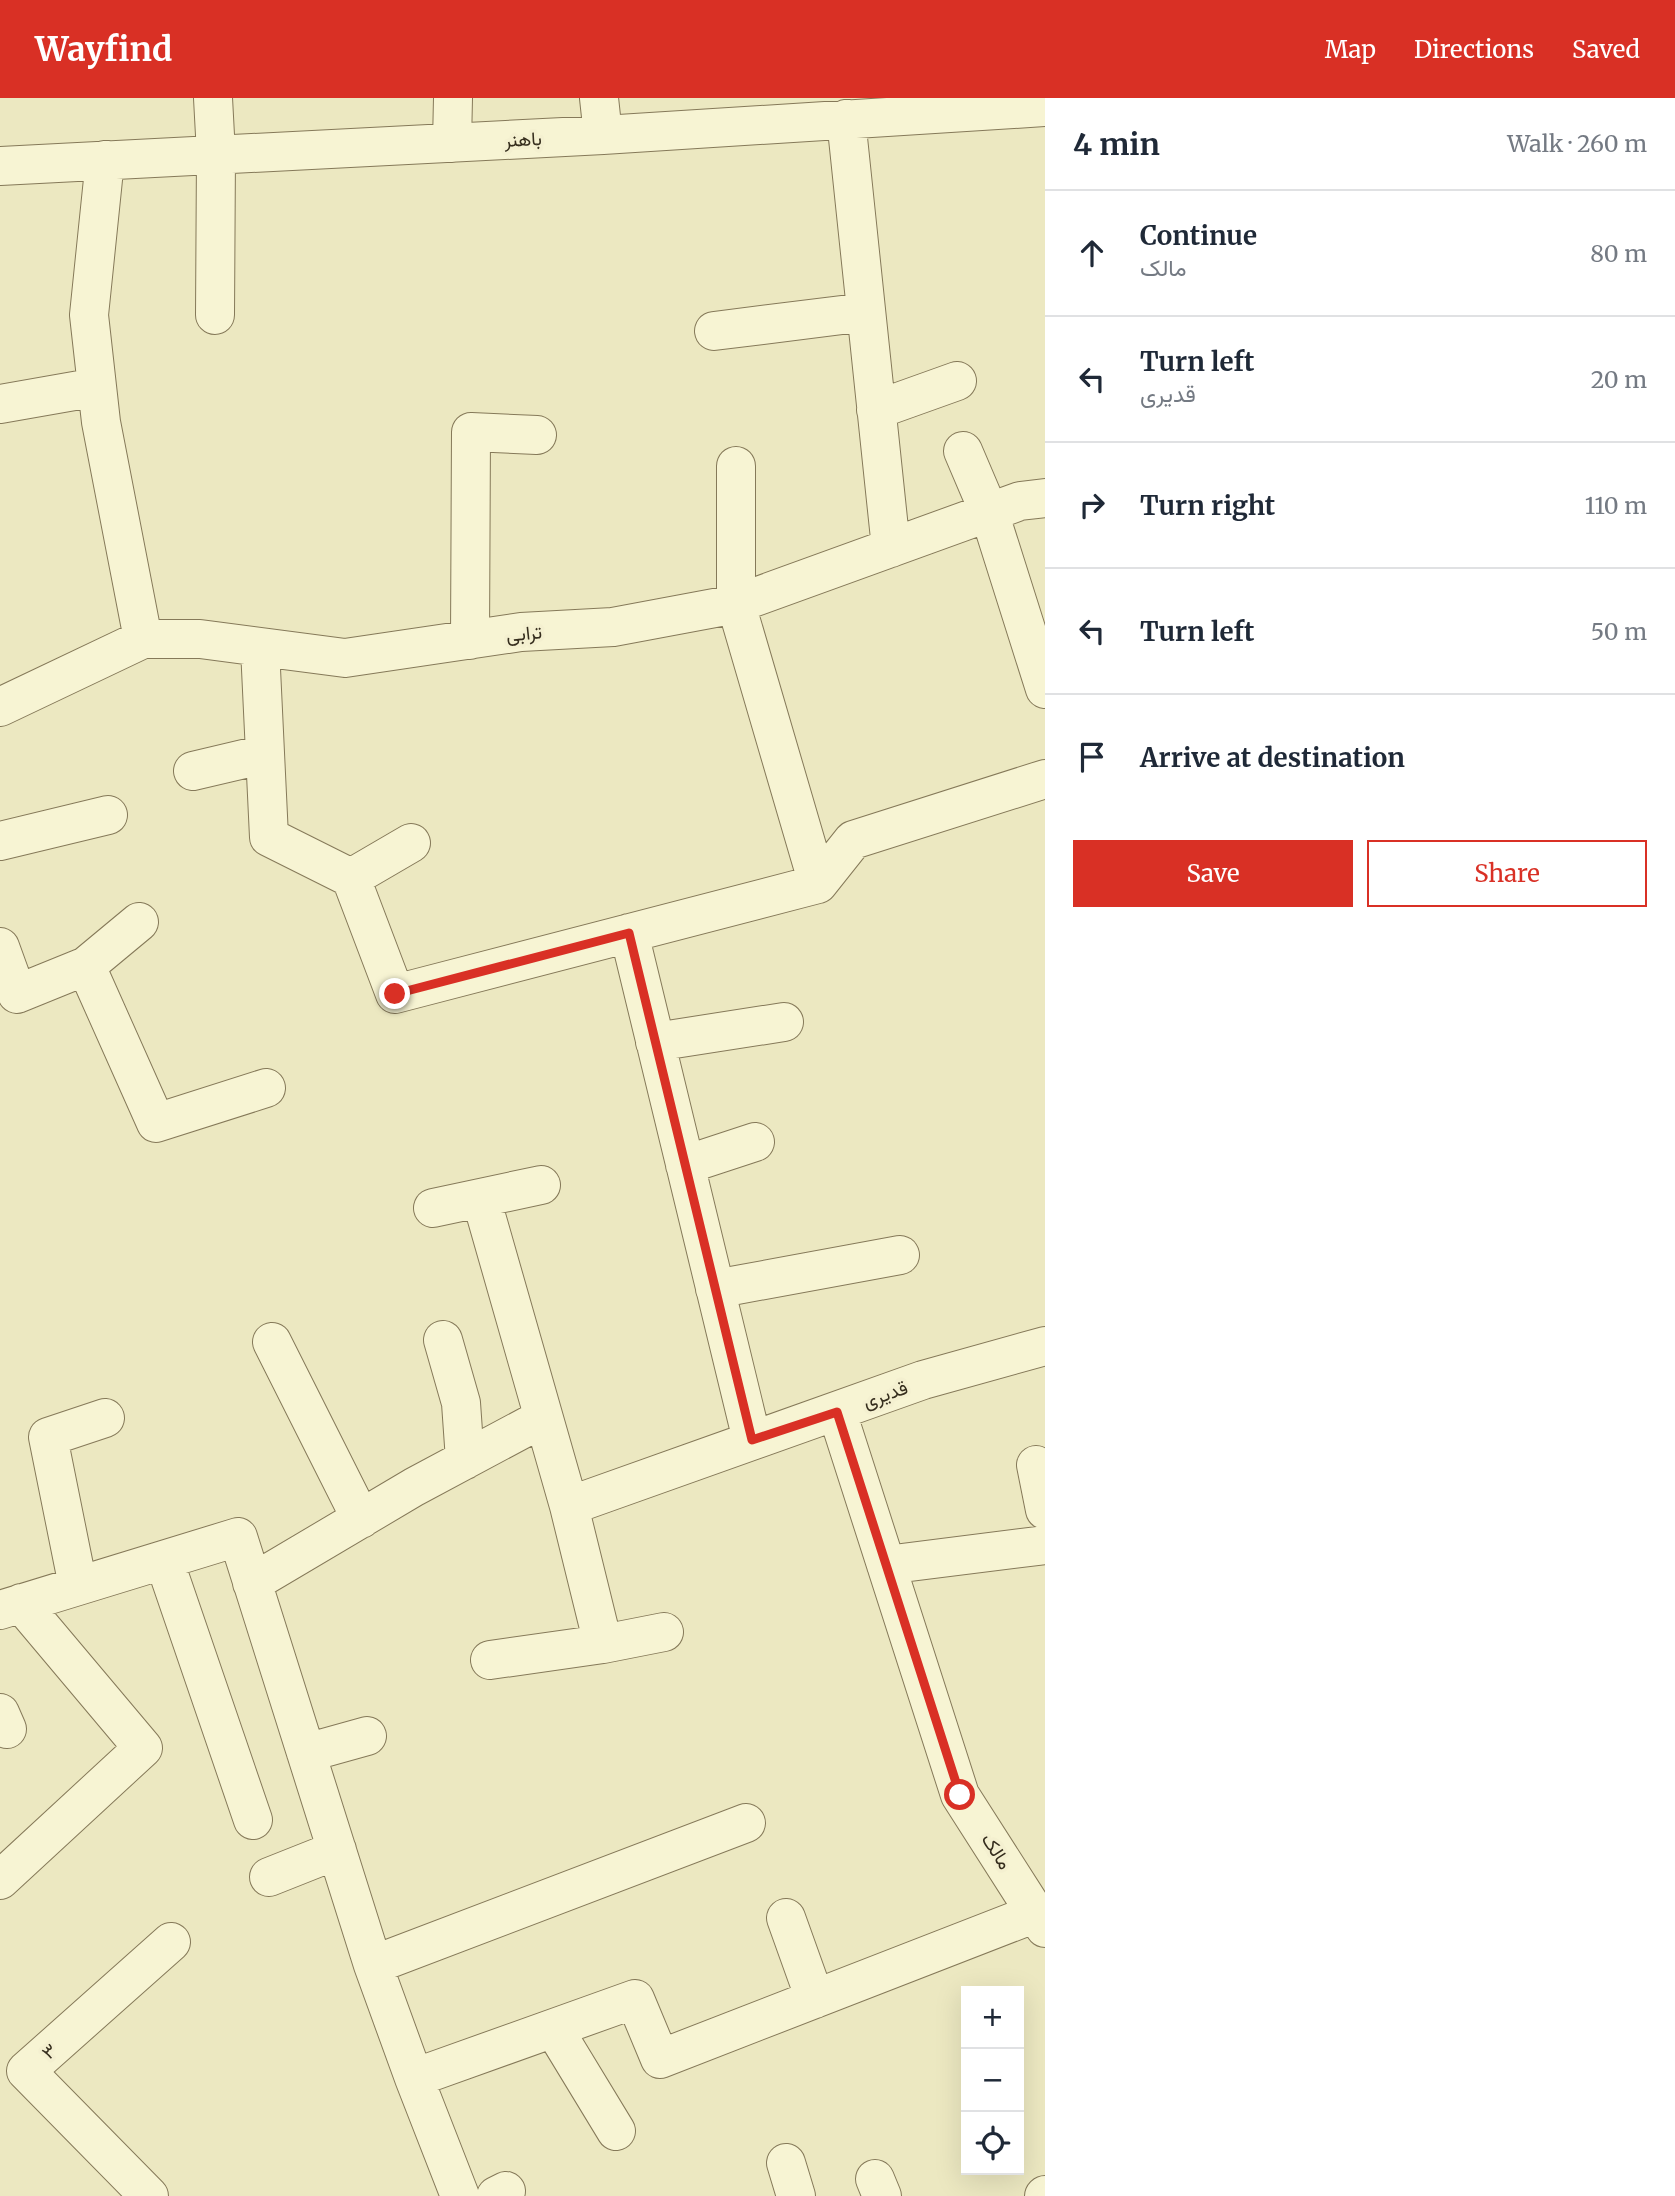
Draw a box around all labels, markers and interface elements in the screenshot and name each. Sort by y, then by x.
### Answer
text: Wayfind [35,29,172,70]
text: Map [1325,34,1376,65]
text: Directions [1414,34,1534,65]
text: Saved [1572,34,1640,65]
text: 4 min [1073,125,1160,163]
street label: باهنر [503,126,542,152]
text: Walk · 260 m [1507,129,1647,158]
text: Continue [1140,219,1257,252]
icon: ahead [1073,234,1111,272]
text: 80 m [1590,239,1647,268]
text: مالک [1140,253,1187,282]
text: Turn left [1140,345,1254,378]
icon: left [1073,360,1111,398]
text: 20 m [1591,365,1647,394]
text: قدیری [1140,379,1196,408]
icon: right [1073,486,1111,524]
text: Turn right [1140,489,1275,522]
text: 110 m [1585,491,1647,520]
icon: left [1073,612,1111,650]
text: Turn left [1140,615,1254,648]
text: 50 m [1591,617,1647,646]
street label: ترابی [505,619,543,647]
icon: arrive [1073,738,1111,776]
text: Arrive at destination [1140,741,1405,774]
button: Save [1073,840,1353,907]
button: Share [1367,840,1647,907]
route end [379,978,410,1009]
street label: قدیری [859,1375,911,1413]
route start [944,1779,975,1810]
street label: مالک [976,1828,1018,1874]
map controls [961,1986,1024,2175]
button: + [961,1986,1024,2049]
street label: ۳ [36,2038,62,2064]
button: − [961,2049,1024,2112]
button: locate [961,2112,1024,2175]

